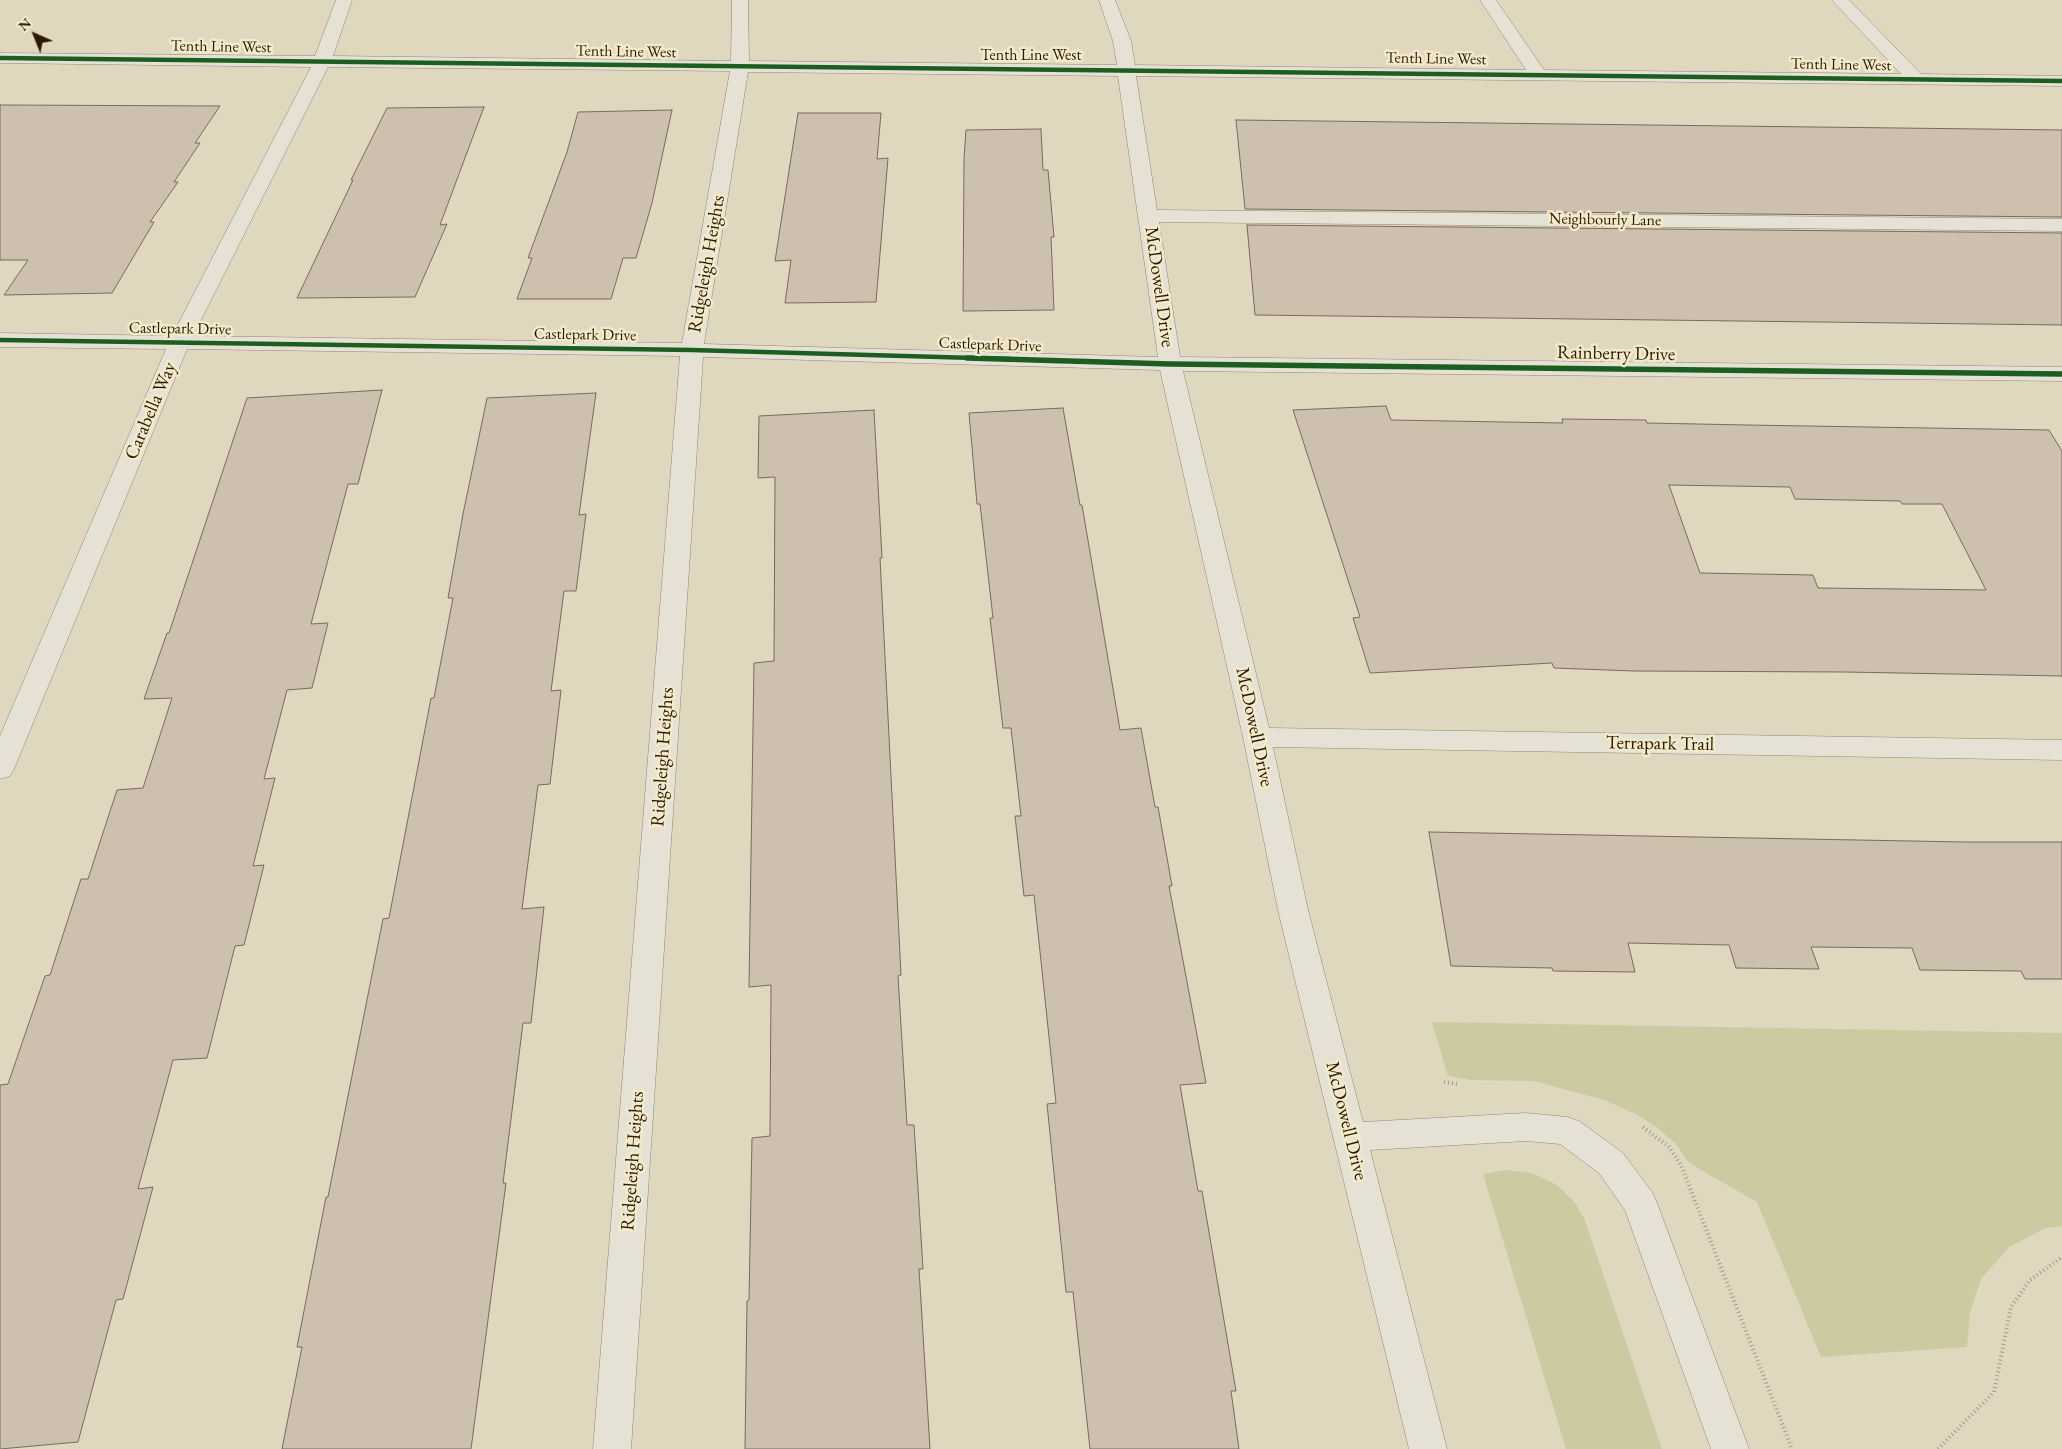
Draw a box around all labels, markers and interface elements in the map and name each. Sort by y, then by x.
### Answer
north arrow [10,10,60,60]
text: N [14,14,35,35]
street label: Tenth Line West [170,37,272,57]
street label: Tenth Line West [575,42,677,62]
street label: Tenth Line West [981,46,1081,66]
street label: Tenth Line West [1385,49,1487,69]
street label: Tenth Line West [1790,55,1892,75]
street label: Ridgeleigh Heights [684,193,730,335]
street label: Neighbourly Lane [1549,209,1661,231]
street label: McDowell Drive [1139,225,1179,349]
street label: Castlepark Drive [129,319,231,339]
street label: Castlepark Drive [534,325,636,345]
street label: Castlepark Drive [938,334,1042,356]
street label: Rainberry Drive [1557,342,1675,366]
street label: Carabella Way [120,359,182,463]
street label: McDowell Drive [1230,665,1278,789]
street label: Ridgeleigh Heights [647,687,679,827]
street label: Terrapark Trail [1606,732,1714,756]
street label: McDowell Drive [1320,1059,1372,1183]
street label: Ridgeleigh Heights [617,1091,649,1231]

